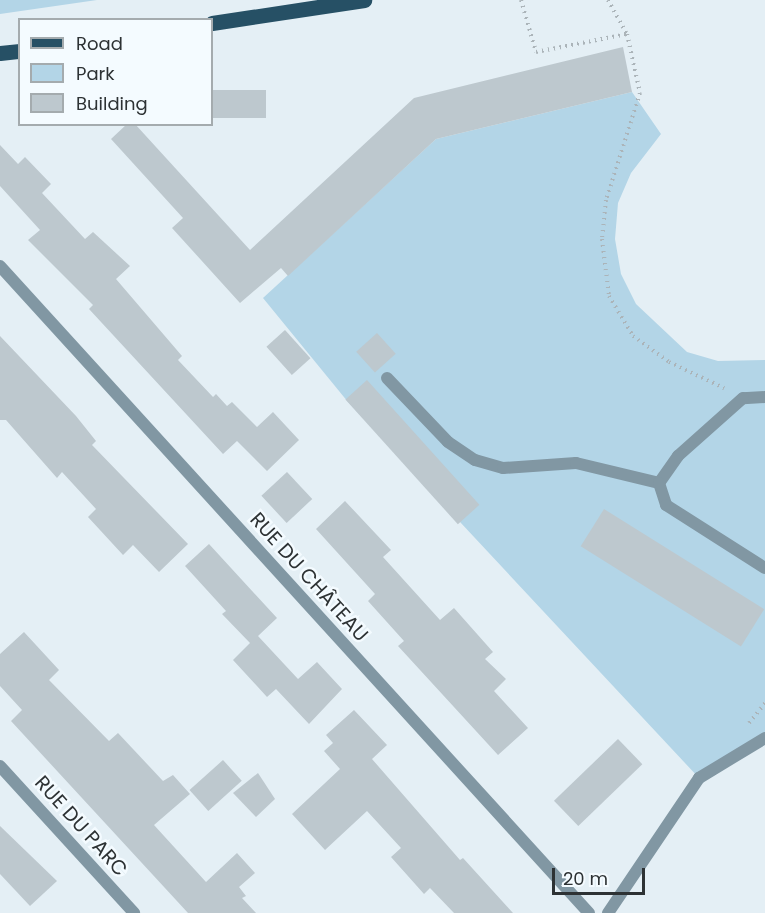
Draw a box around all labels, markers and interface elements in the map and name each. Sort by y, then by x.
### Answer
legend [18,18,213,126]
text: Road [76,31,123,56]
text: Park [76,61,115,86]
text: Building [76,91,148,116]
street label: RUE DU CHÂTEAU [245,508,373,646]
street label: RUE DU PARC [30,771,132,881]
scale bar [555,856,648,894]
text: 20 m [563,866,608,891]

